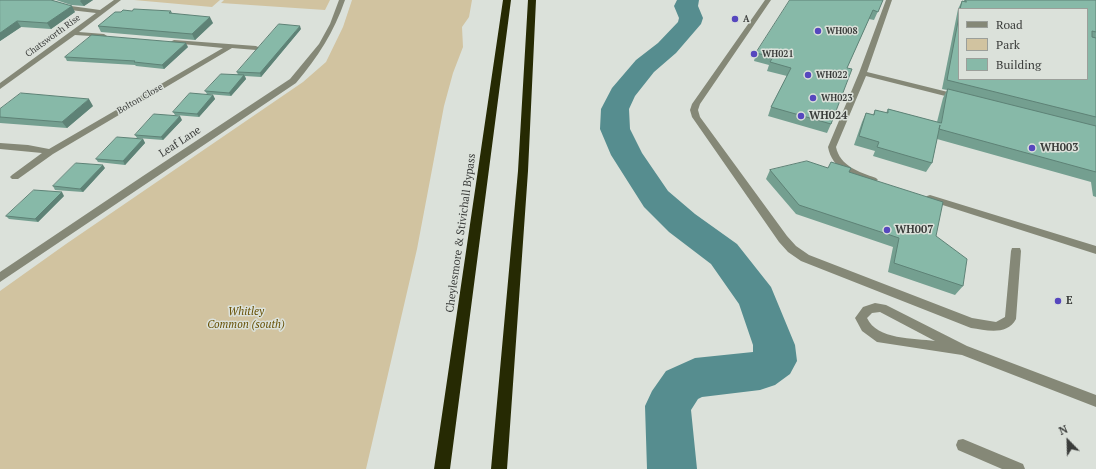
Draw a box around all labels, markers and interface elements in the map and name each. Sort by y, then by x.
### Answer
legend [958,8,1088,80]
street label: Chatsworth Rise [23,12,83,60]
marker: A [730,14,740,24]
place label: A [743,14,750,24]
text: Road [996,17,1023,32]
marker: WH008 [813,26,823,36]
place label: WH008 [826,26,857,36]
text: Park [996,37,1020,52]
marker: WH021 [749,49,759,59]
place label: WH021 [762,49,793,59]
text: Building [996,57,1041,72]
marker: WH022 [803,70,813,80]
place label: WH022 [816,70,847,80]
street label: Bolton Close [115,82,165,116]
marker: WH023 [808,93,818,103]
place label: WH023 [821,93,852,103]
place label: WH024 [809,109,847,123]
marker: WH024 [796,111,806,121]
street label: Leaf Lane [157,124,203,160]
place label: WH003 [1040,141,1078,155]
marker: WH003 [1027,143,1037,153]
street label: Cheylesmore & Stivichall Bypass [443,153,479,313]
place label: WH007 [895,223,933,237]
marker: WH007 [882,225,892,235]
place label: E [1066,294,1073,308]
marker: E [1053,296,1063,306]
park label: Whitley Common (south) [207,305,285,331]
north arrow [1048,421,1088,461]
text: N [1057,422,1070,438]

